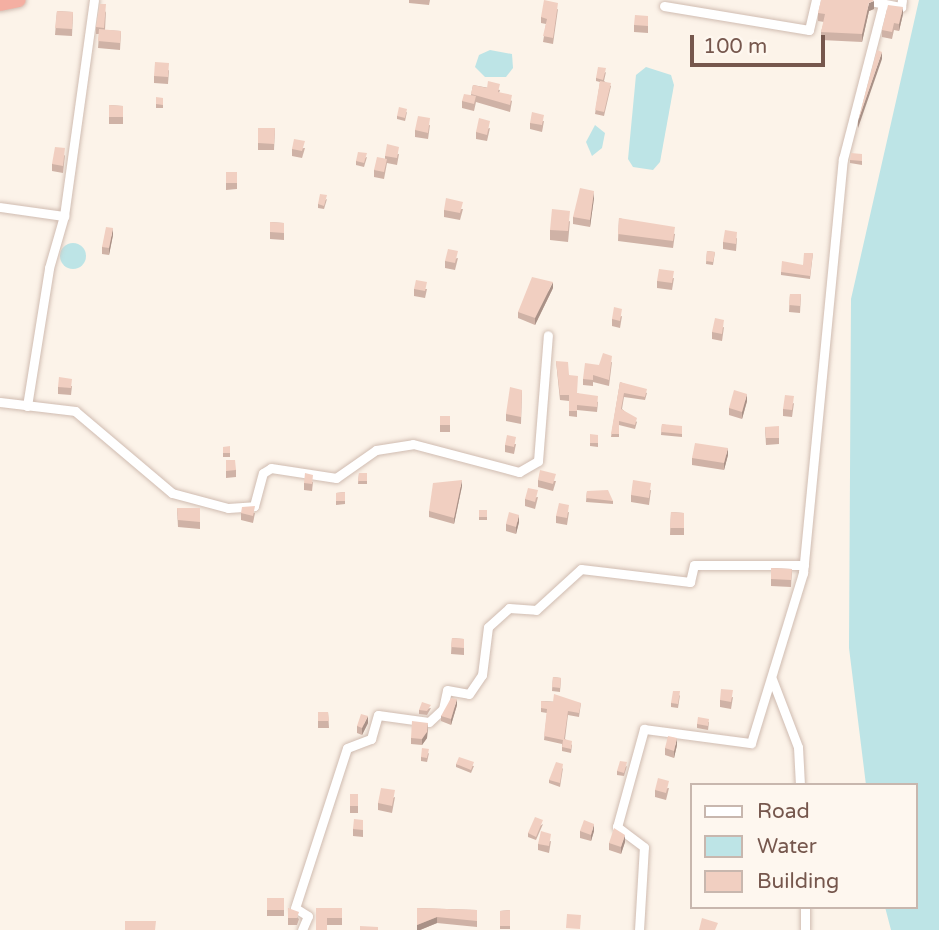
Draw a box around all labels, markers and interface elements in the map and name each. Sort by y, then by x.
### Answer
scale bar [694,21,829,65]
text: 100 m [703,34,767,59]
legend [690,783,918,909]
text: Road [757,799,810,824]
text: Water [757,834,817,859]
text: Building [757,869,839,894]

